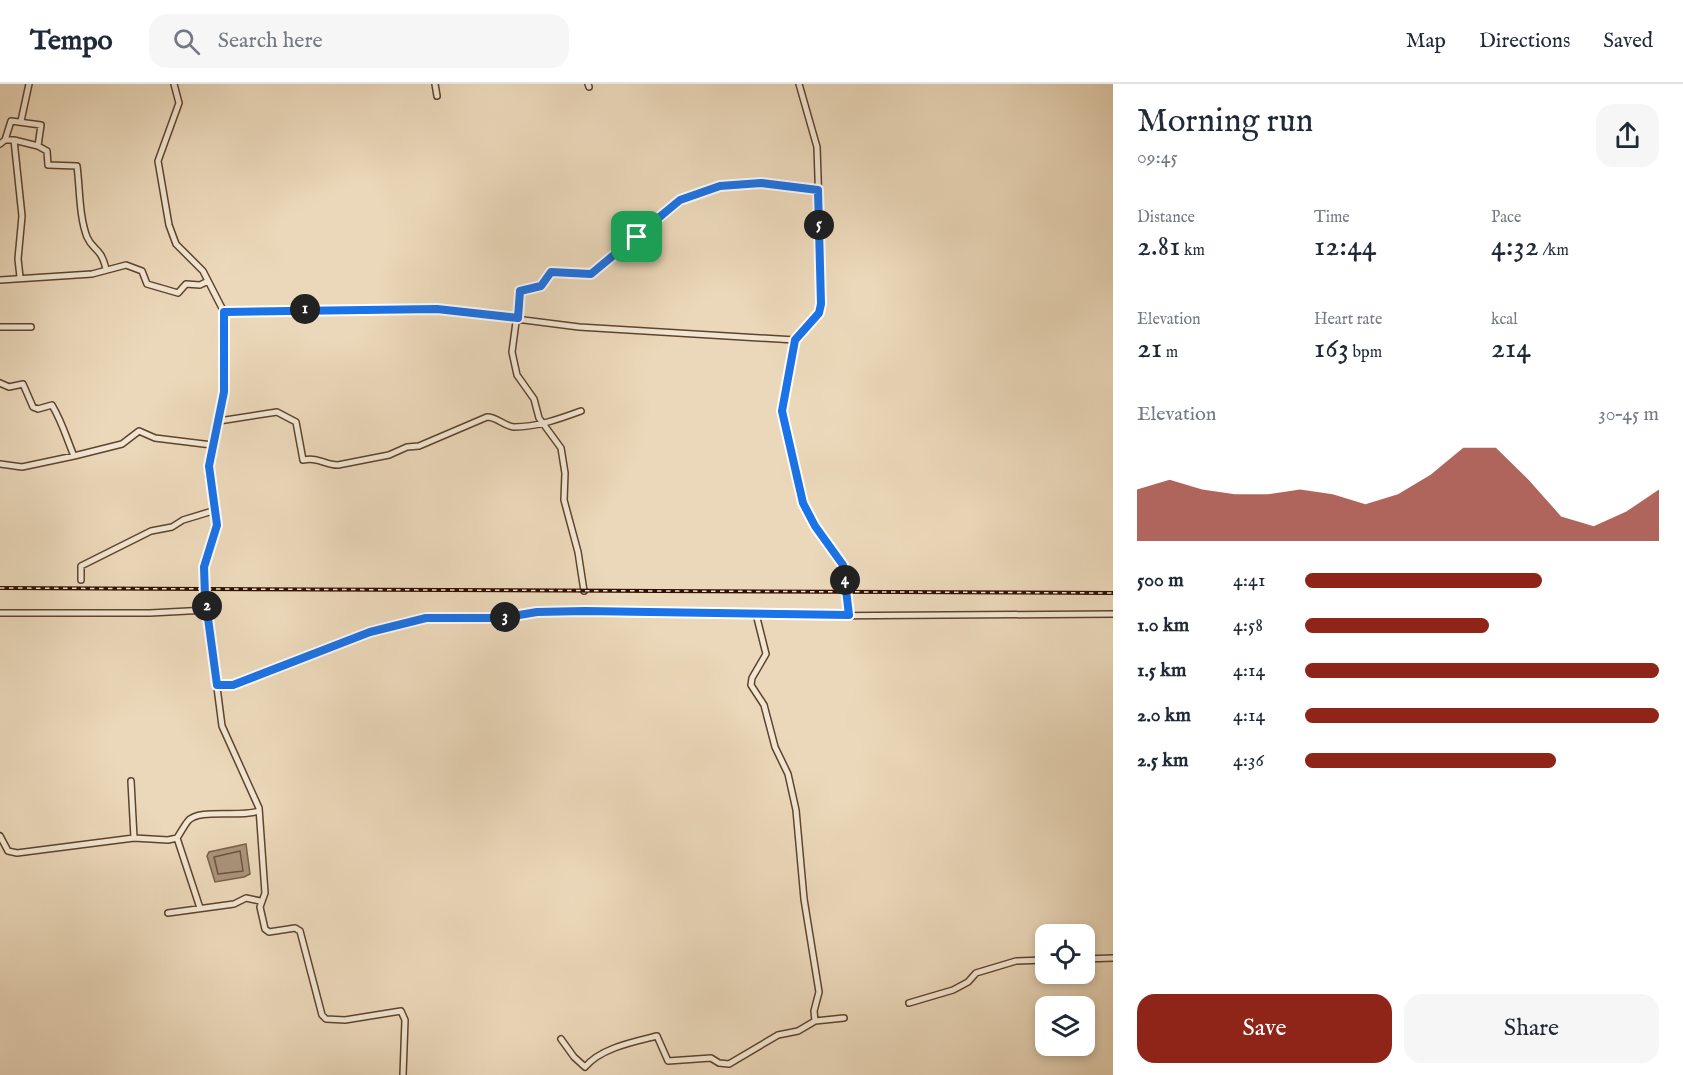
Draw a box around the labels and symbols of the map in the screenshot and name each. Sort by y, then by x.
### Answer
pin: 5 [804,210,834,240]
pin [611,211,662,262]
pin: 1 [290,294,320,324]
pin: 4 [830,565,860,595]
pin: 2 [192,591,222,621]
pin: 3 [490,602,520,632]

